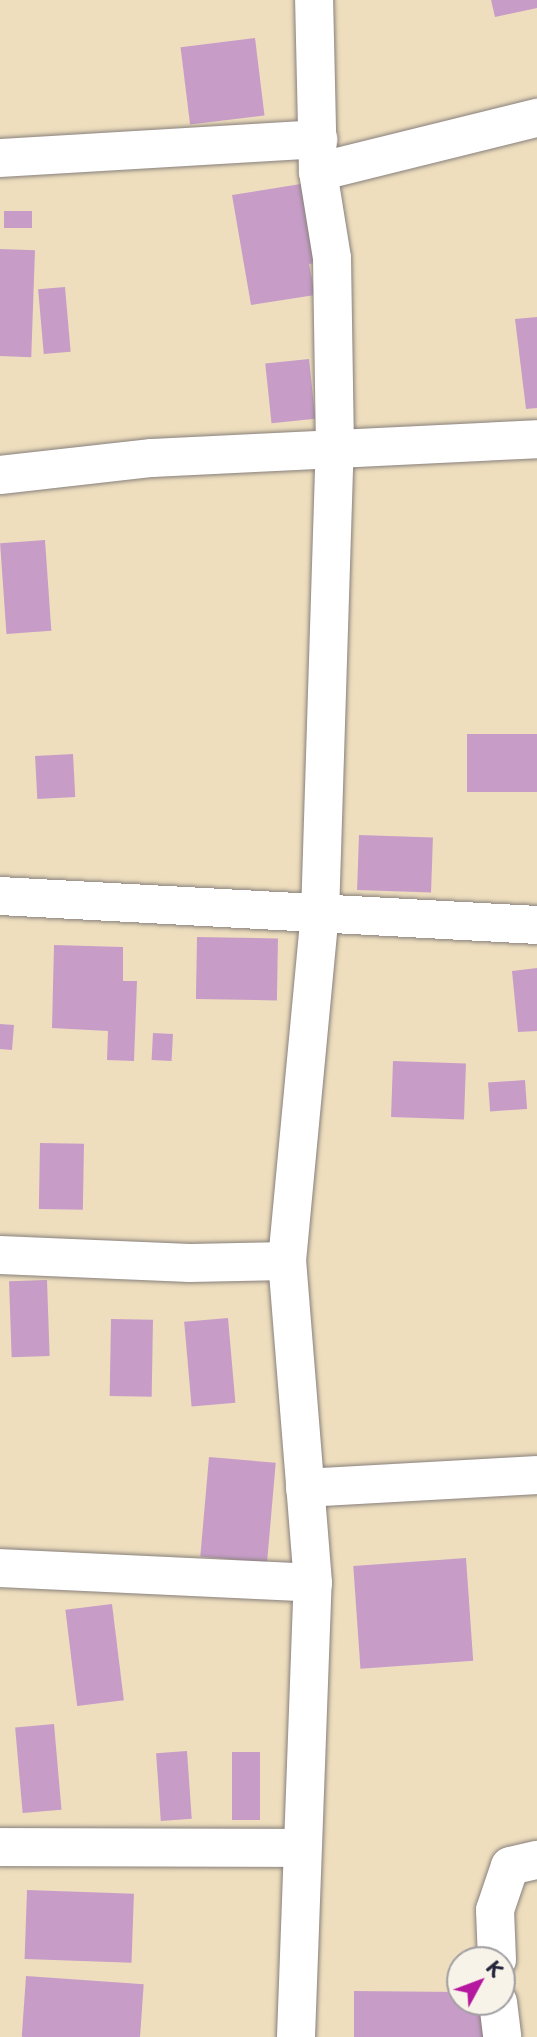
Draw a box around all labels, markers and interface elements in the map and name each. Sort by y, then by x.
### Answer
north arrow [446,1946,516,2016]
text: K [480,1954,510,1983]

